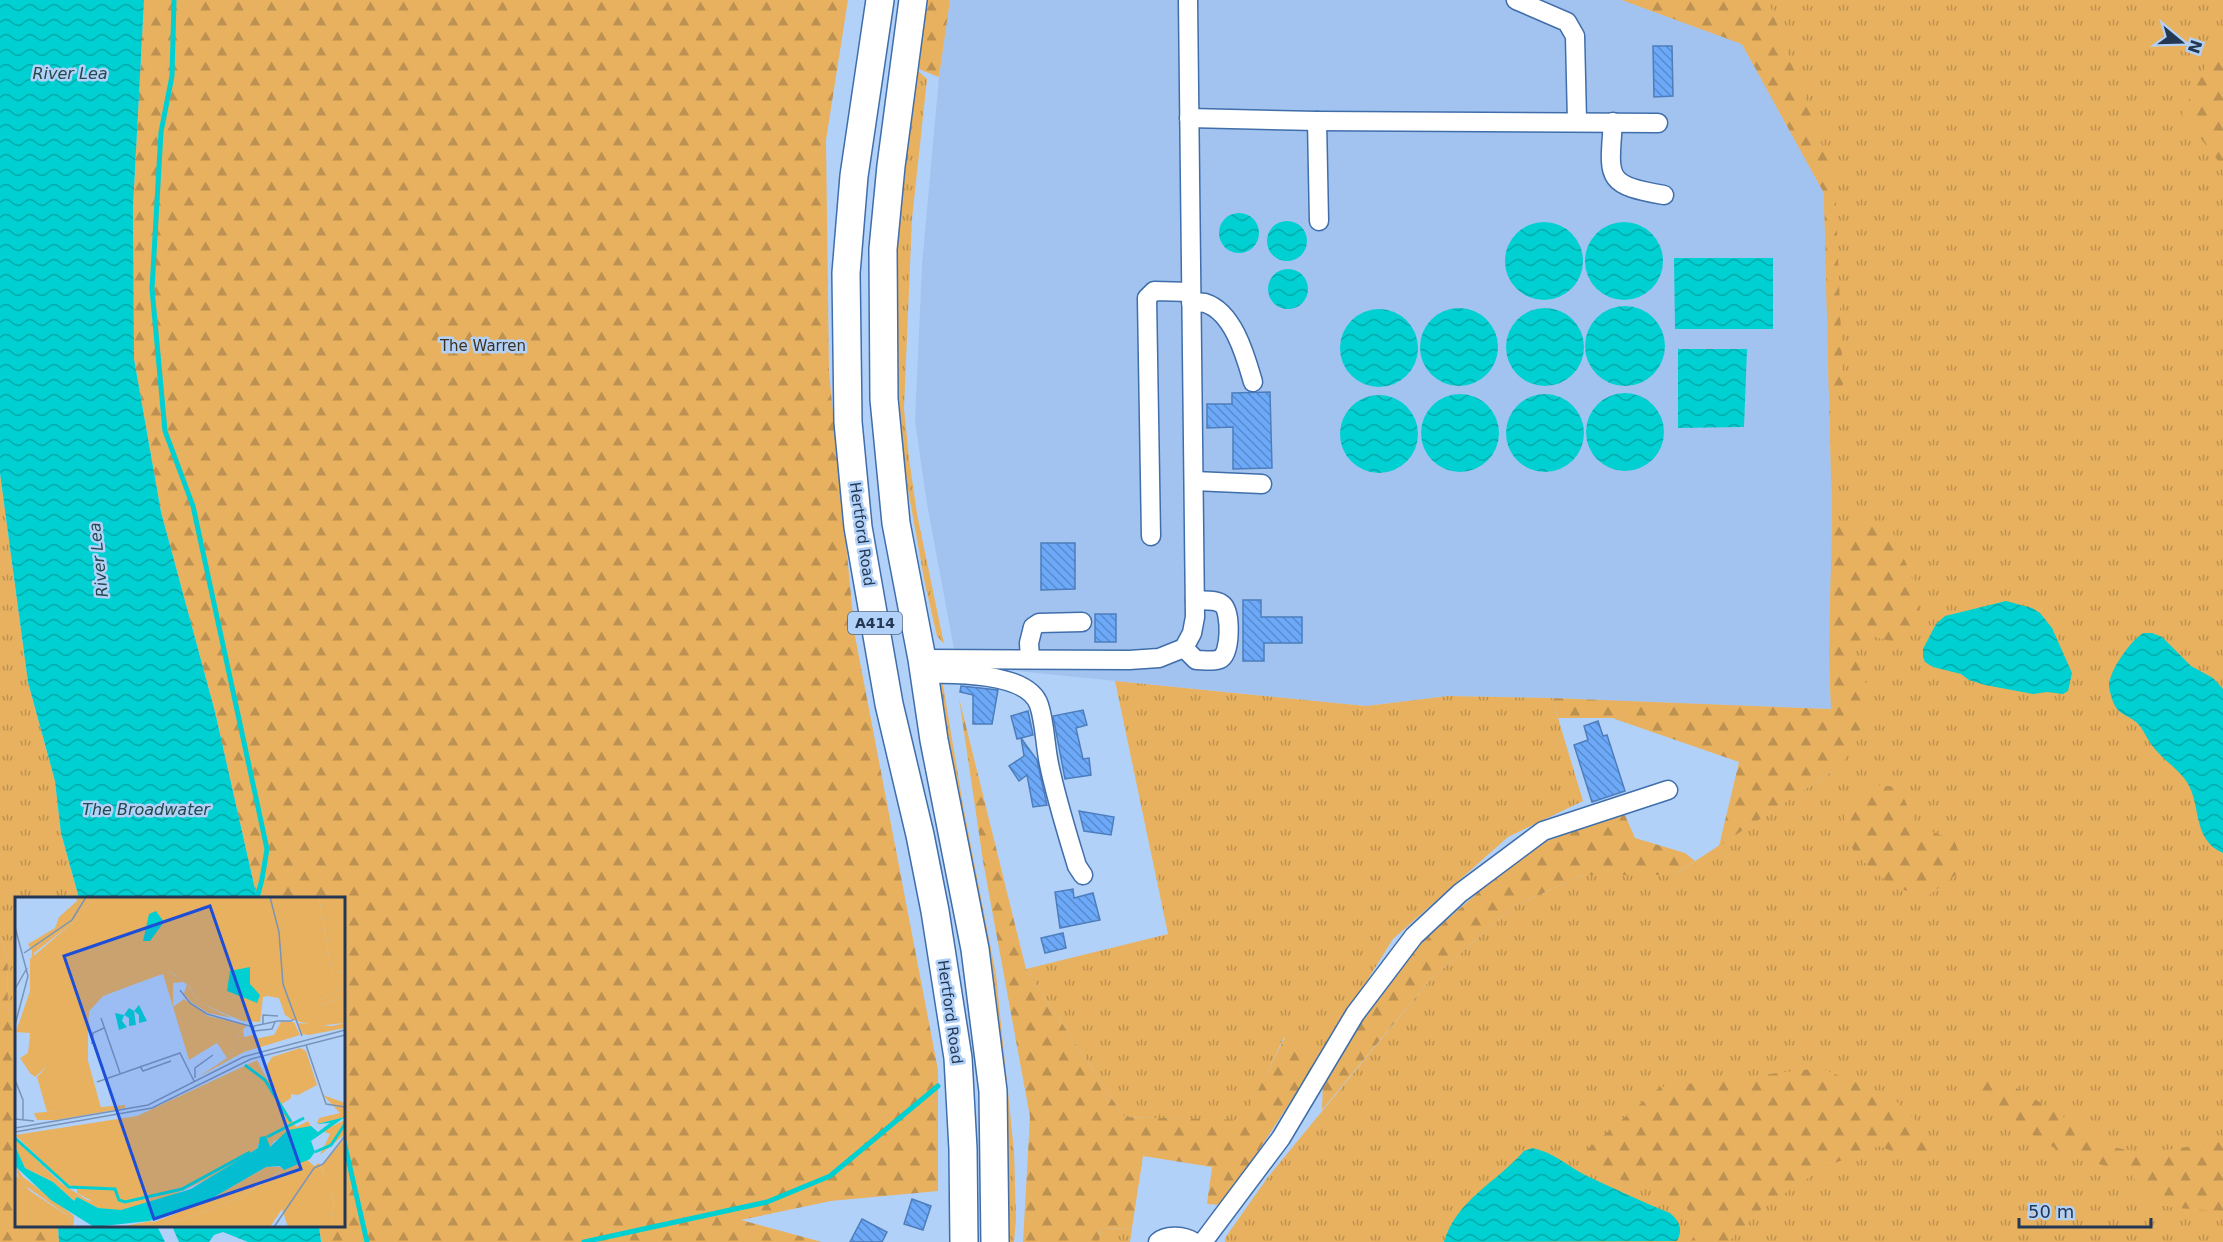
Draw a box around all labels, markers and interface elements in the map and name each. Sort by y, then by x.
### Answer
north arrow [2151,12,2211,72]
text: N [2184,37,2206,56]
water label: River Lea [32,64,108,83]
park label: The Warren [439,337,526,355]
street label: Hertford Road [846,481,878,587]
water label: River Lea [85,522,112,598]
road number: A414 [848,612,902,634]
water label: The Broadwater [82,800,211,819]
inset map [15,897,345,1227]
street label: Hertford Road [934,959,966,1065]
scale bar [2019,1191,2151,1229]
text: 50 m [2028,1201,2074,1222]

